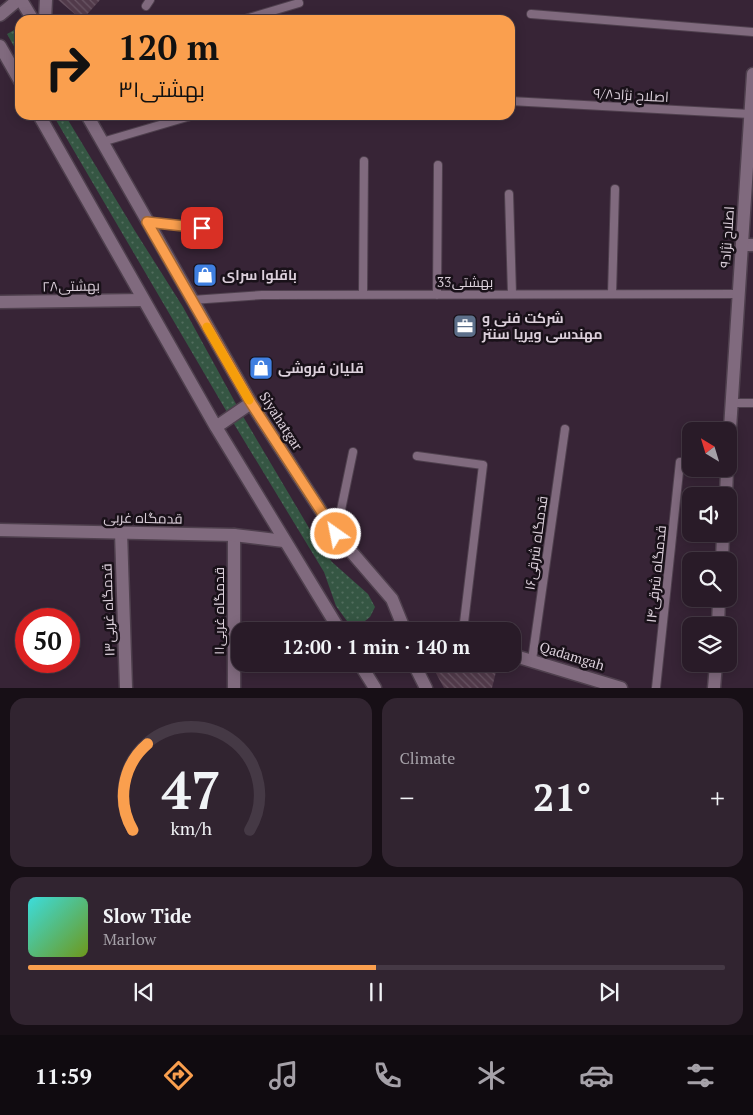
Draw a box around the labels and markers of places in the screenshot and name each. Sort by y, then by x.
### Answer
pin [181,207,223,249]
shop icon: باقلوا سرای [192,262,218,288]
place label: باقلوا سرای [222,265,297,284]
place label: شرکت فنی و مهندسی ویریا سنتر [481,308,603,343]
office icon: شرکت فنی و مهندسی ویریا سنتر [452,313,478,339]
shop icon: قلیان فروشی [248,355,274,381]
place label: قلیان فروشی [278,358,364,377]

